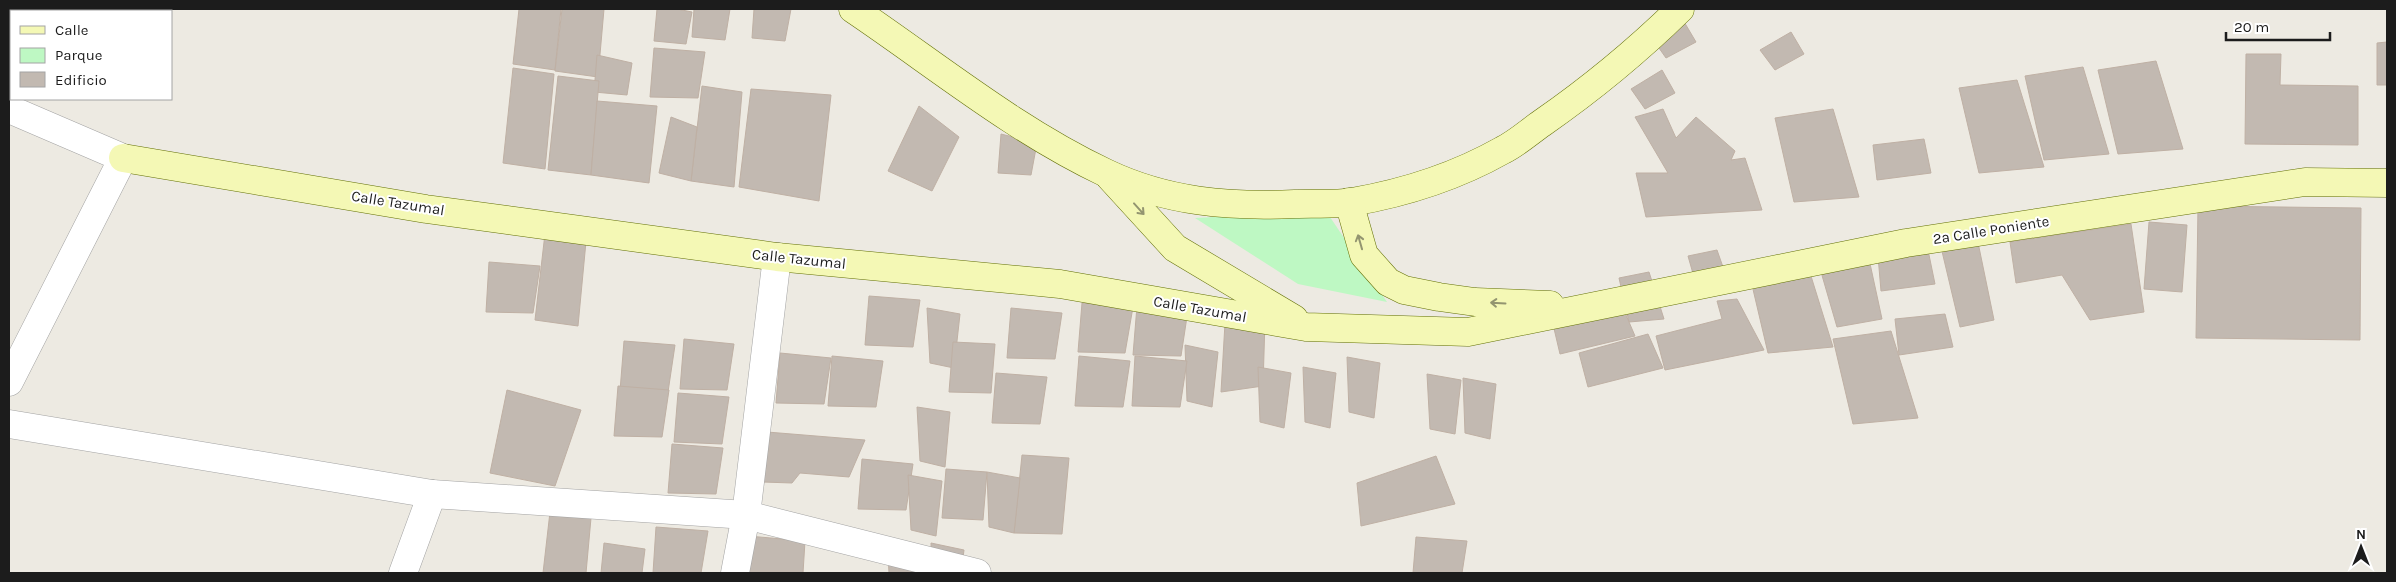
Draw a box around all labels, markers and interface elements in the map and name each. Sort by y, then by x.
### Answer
legend [10,10,172,100]
scale bar [2226,10,2330,42]
text: 20 m [2234,18,2269,36]
text: Calle [55,21,89,39]
text: Parque [55,46,103,64]
text: Edificio [55,71,107,89]
street label: Calle Tazumal [350,187,446,219]
one-way arrow [1133,203,1145,216]
street label: 2a Calle Poniente [1931,212,2051,248]
one-way arrow [1355,235,1364,251]
street label: Calle Tazumal [751,245,847,273]
street label: Calle Tazumal [1152,292,1248,326]
one-way arrow [1490,299,1506,308]
north arrow [2336,522,2386,572]
text: N [2356,526,2366,543]

